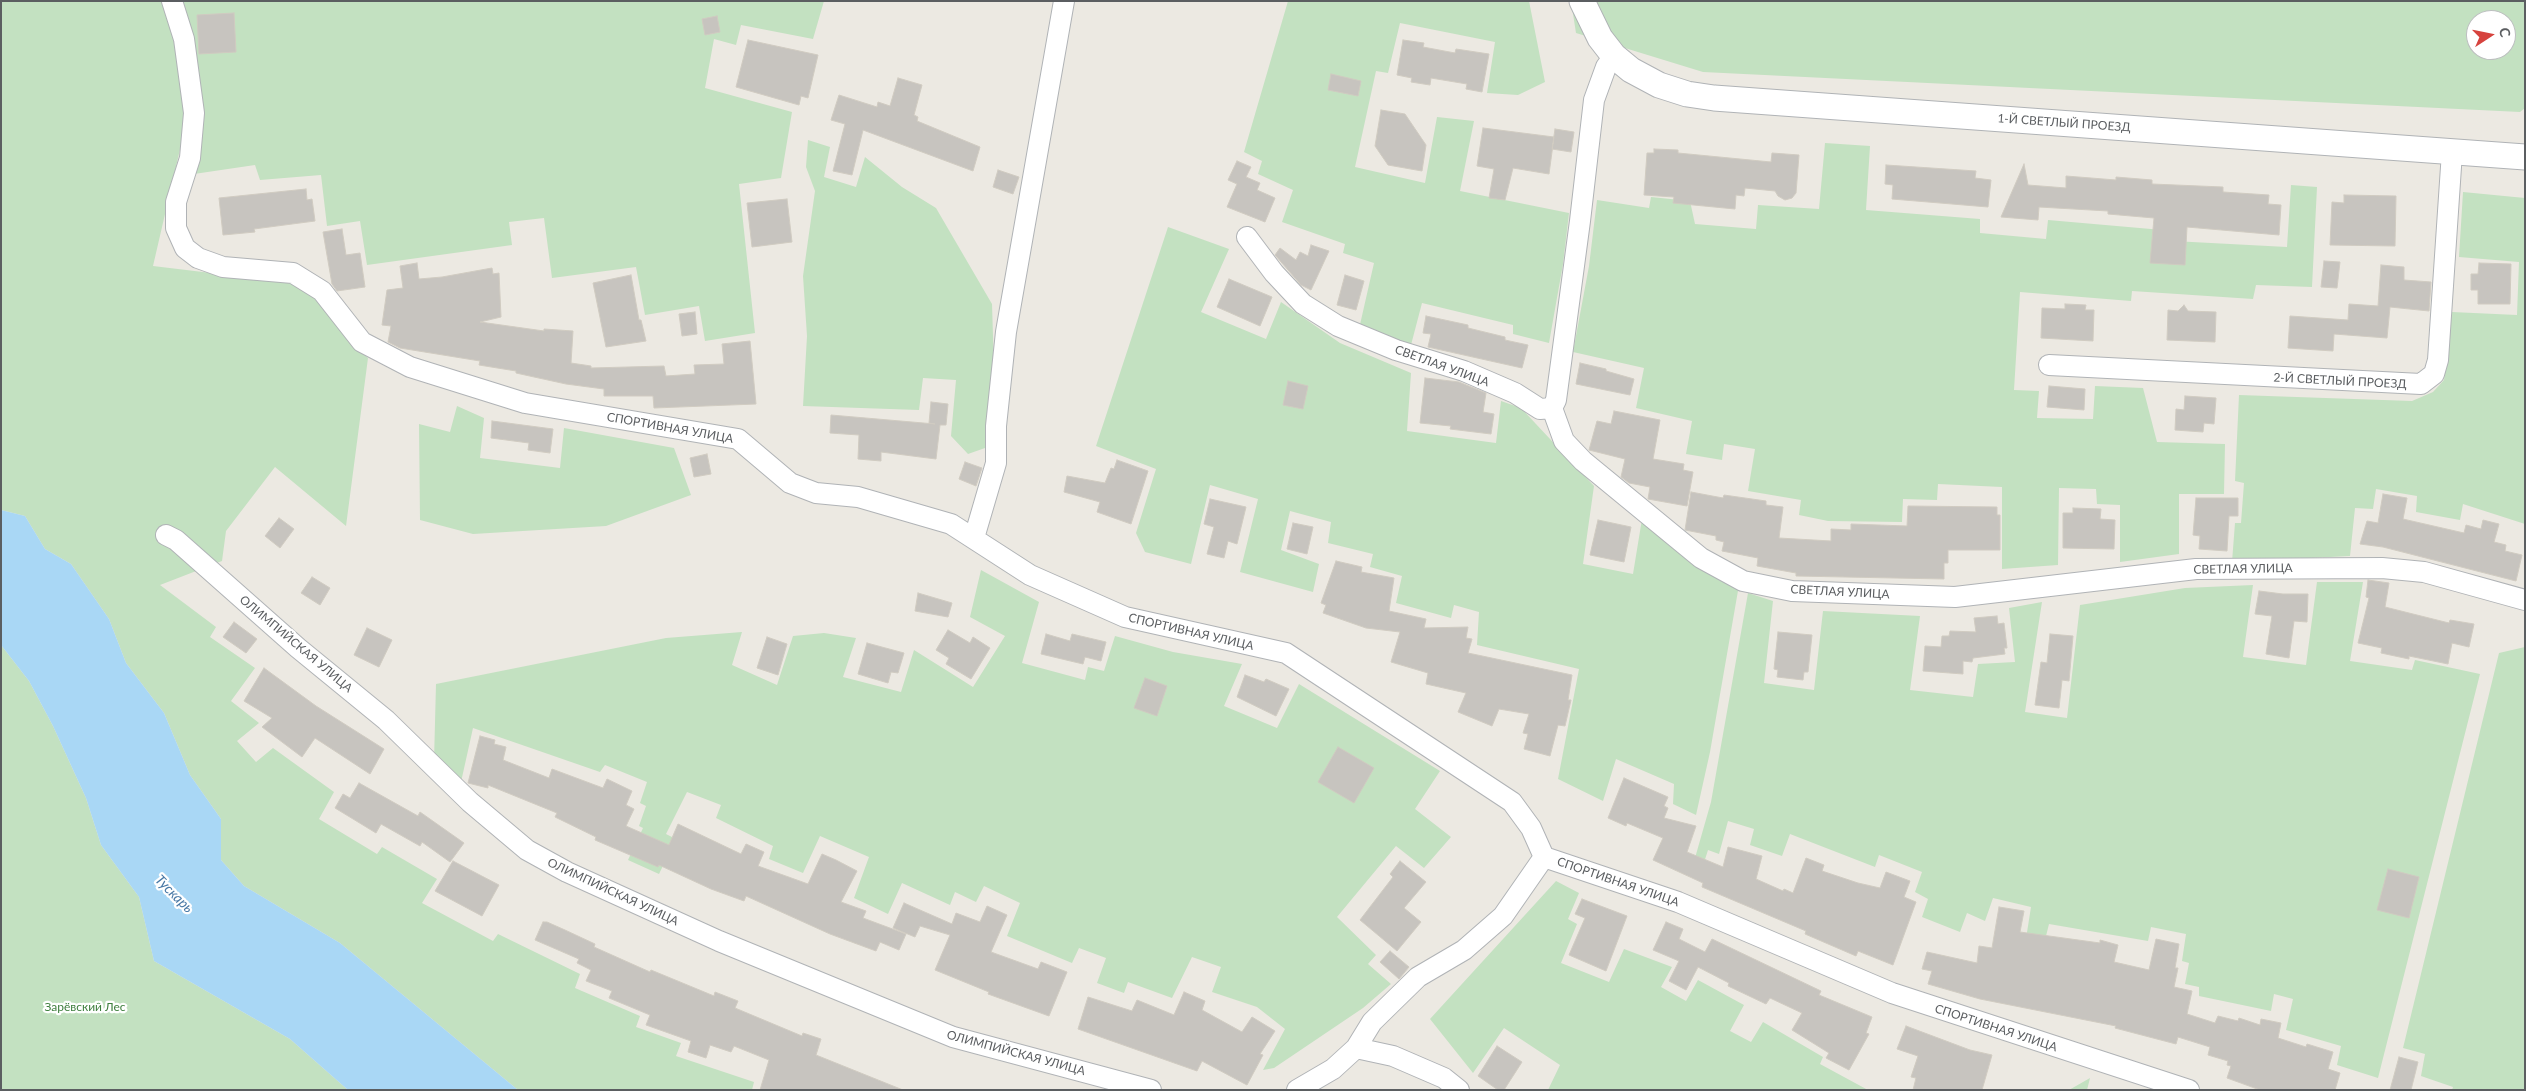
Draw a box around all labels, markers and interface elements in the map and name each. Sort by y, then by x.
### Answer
north arrow [2466,10,2516,60]
text: С [2496,26,2514,38]
street label: 1-Й СВЕТЛЫЙ ПРОЕЗД [1997,111,2131,135]
street label: СВЕТЛАЯ УЛИЦА [1393,342,1491,390]
street label: 2-Й СВЕТЛЫЙ ПРОЕЗД [2273,370,2407,392]
street label: СПОРТИВНАЯ УЛИЦА [606,410,734,446]
street label: СВЕТЛАЯ УЛИЦА [2193,561,2293,577]
street label: СВЕТЛАЯ УЛИЦА [1790,582,1890,602]
street label: ОЛИМПИЙСКАЯ УЛИЦА [237,593,355,695]
street label: СПОРТИВНАЯ УЛИЦА [1127,611,1255,653]
street label: СПОРТИВНАЯ УЛИЦА [1555,854,1681,910]
street label: ОЛИМПИЙСКАЯ УЛИЦА [545,855,681,929]
water label: Тускарь [151,871,197,917]
park label: Зарёвский Лес [44,1000,126,1014]
street label: СПОРТИВНАЯ УЛИЦА [1933,1001,2059,1055]
street label: ОЛИМПИЙСКАЯ УЛИЦА [945,1028,1087,1078]

